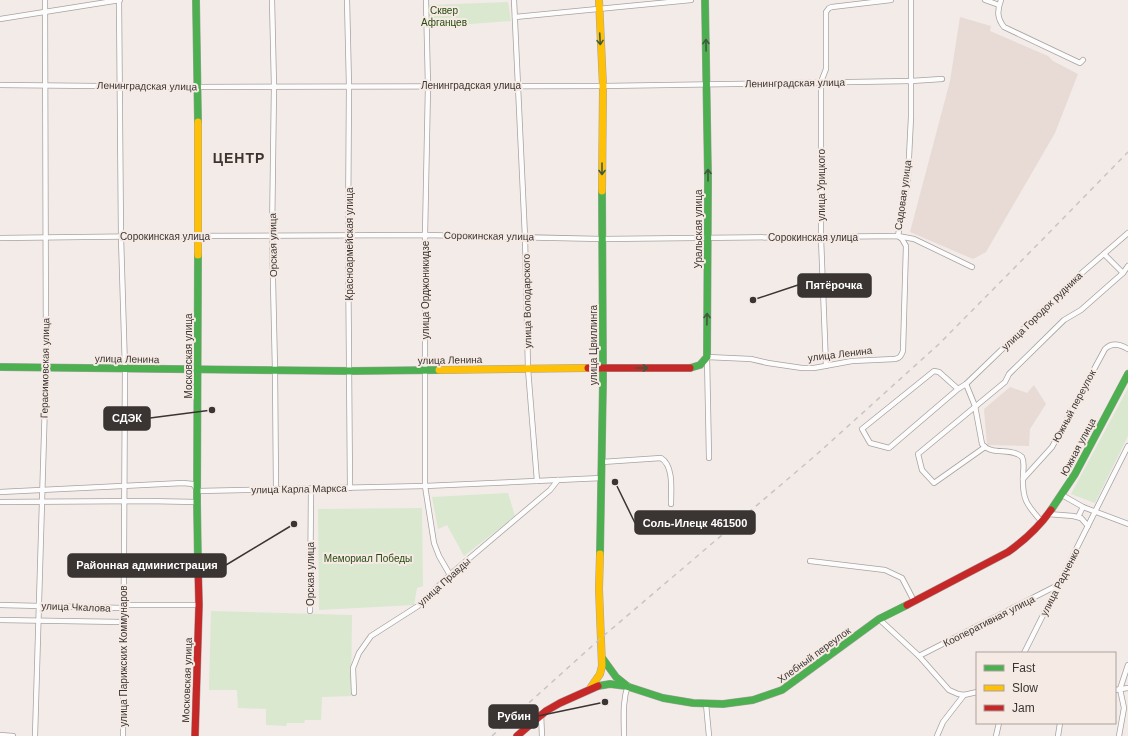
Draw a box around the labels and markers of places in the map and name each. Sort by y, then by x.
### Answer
callout: Пятёрочка [798,274,871,297]
callout: СДЭК [104,407,150,430]
callout: Соль-Илецк 461500 [635,511,755,534]
callout: Районная администрация [68,554,226,577]
callout: Рубин [489,705,538,728]

